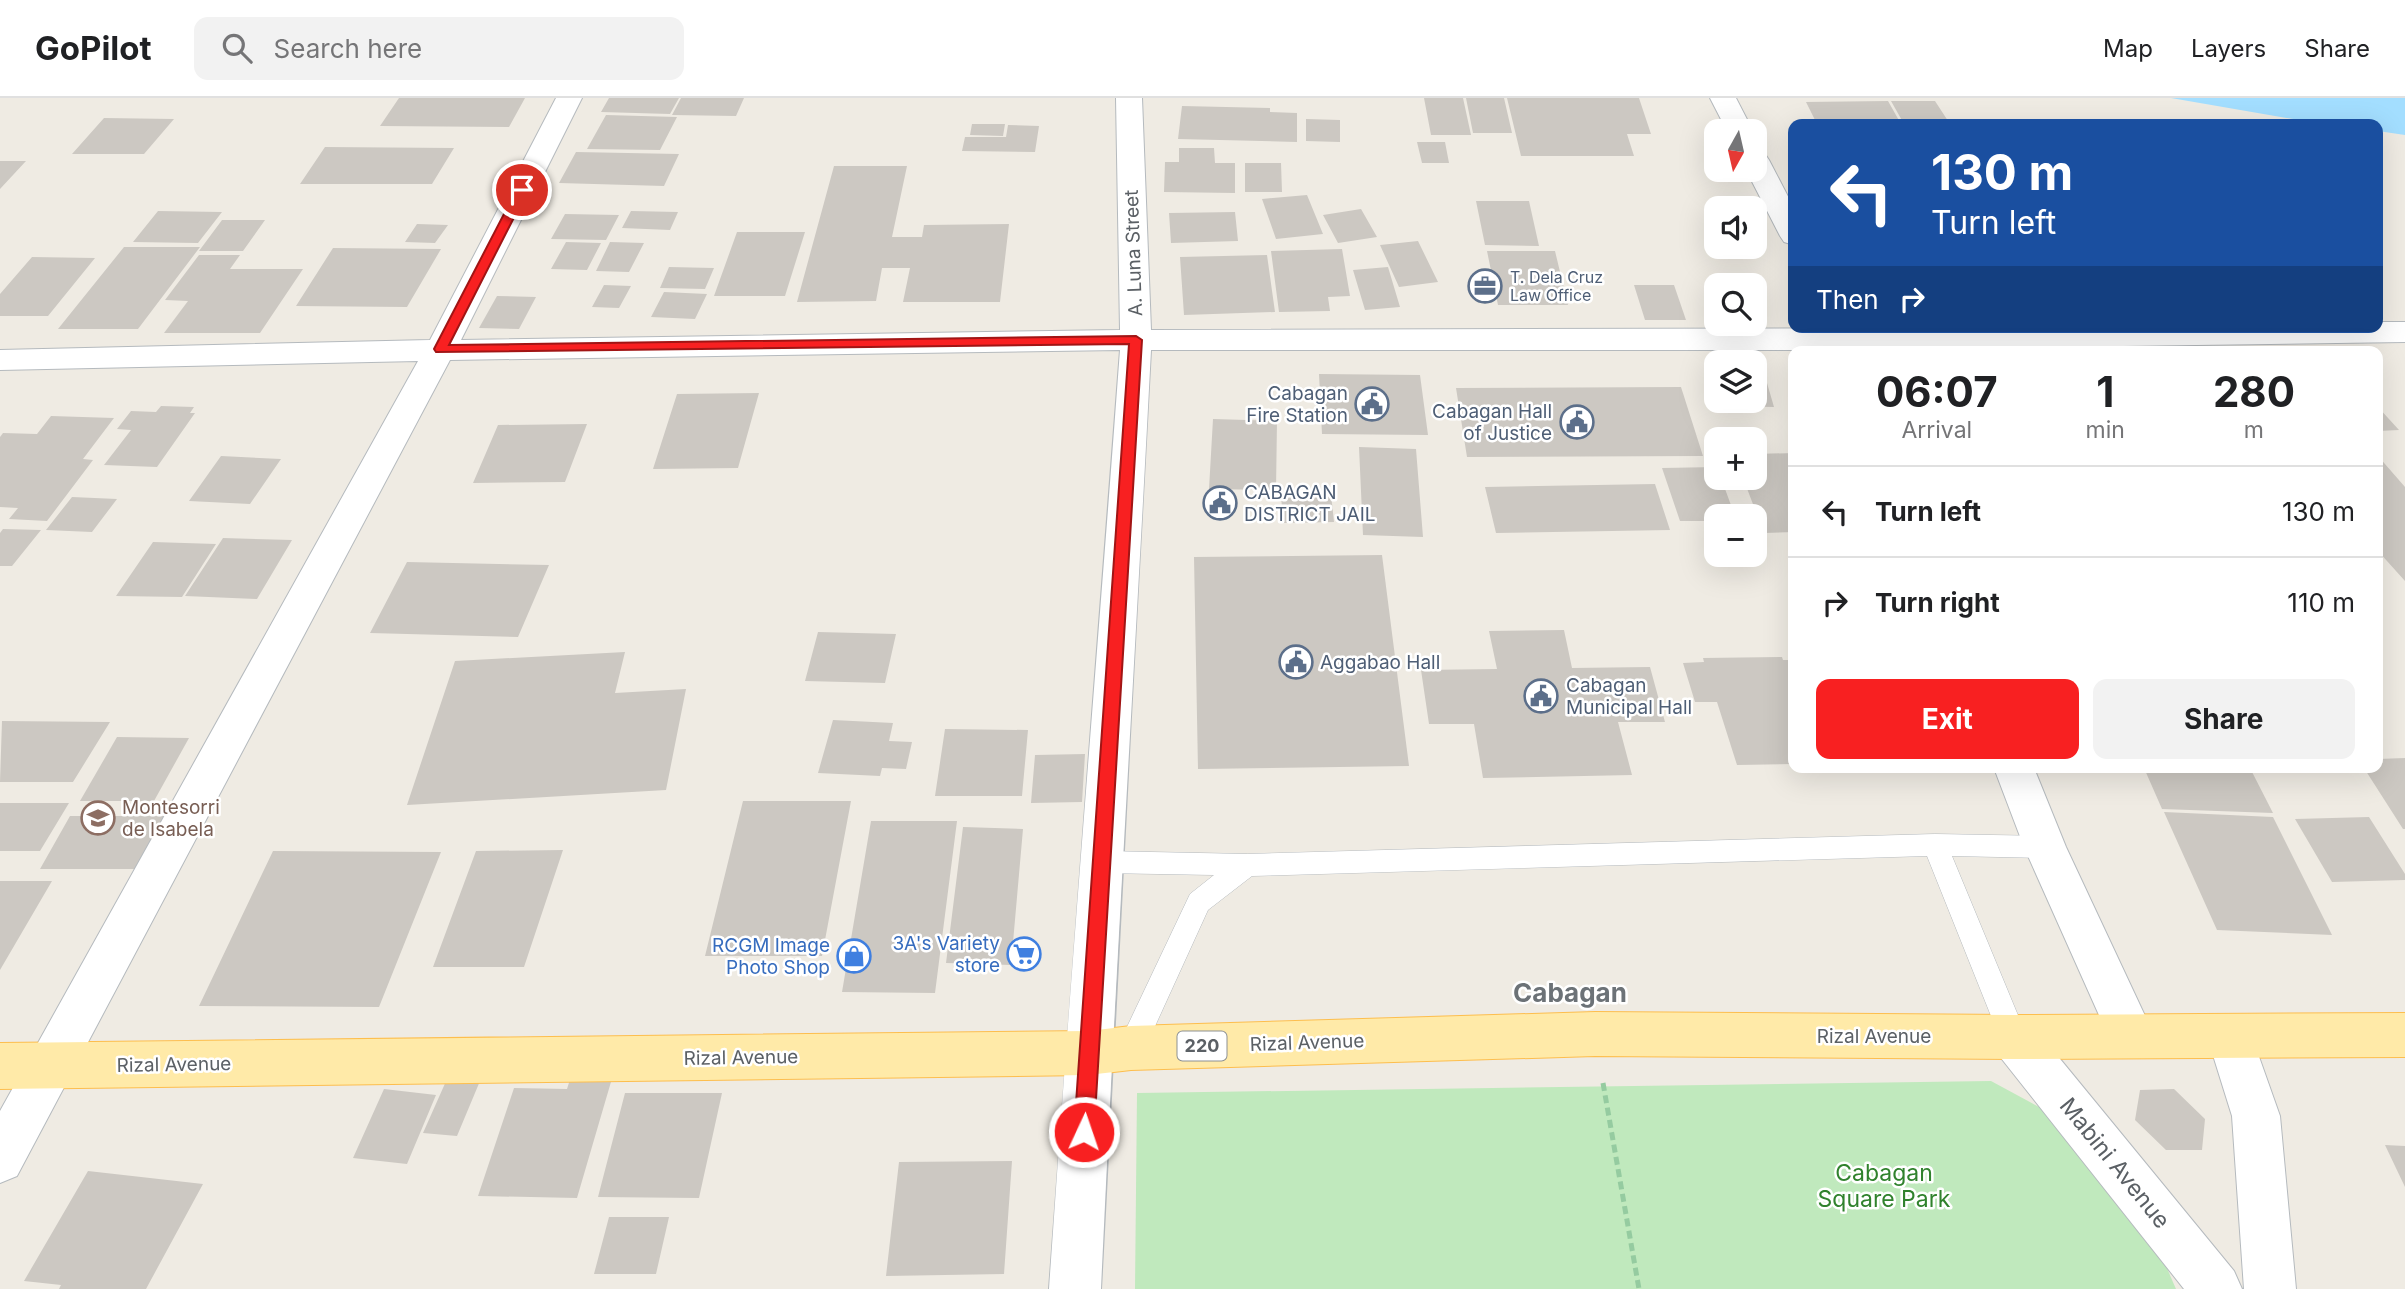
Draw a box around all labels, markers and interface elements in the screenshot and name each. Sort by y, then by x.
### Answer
search box [194,17,684,80]
text: GoPilot [35,28,152,68]
icon: search [218,29,256,67]
text: Search here [274,33,422,64]
text: Map [2103,34,2153,63]
text: Layers [2191,34,2266,63]
text: Share [2304,34,2370,63]
north arrow [1704,119,1768,182]
map controls [1704,119,1767,567]
text: 130 m [1931,143,2073,202]
icon: left [1816,147,1907,238]
pin [492,160,552,220]
icon: arrive [503,171,541,209]
street label: A. Luna Street [1120,189,1147,317]
button: sound [1704,196,1767,259]
text: Turn left [1931,203,2056,242]
office icon: T. Dela Cruz Law Office [1466,267,1504,305]
place label: T. Dela Cruz Law Office [1510,267,1603,305]
button: search [1704,273,1767,336]
icon: right [1893,280,1931,318]
text: Then [1816,284,1879,315]
button: layers [1704,350,1767,413]
text: 06:07 [1876,366,1998,417]
text: 1 [2096,366,2114,417]
text: 280 [2213,366,2295,417]
place label: Cabagan Fire Station [1246,382,1348,427]
public building icon: Cabagan Fire Station [1353,385,1391,423]
place label: Cabagan Hall of Justice [1432,400,1552,445]
public building icon: Cabagan Hall of Justice [1558,403,1596,441]
text: Arrival [1901,416,1972,444]
text: min [2086,416,2125,444]
text: m [2244,416,2264,444]
button: + [1704,427,1767,490]
place label: CABAGAN DISTRICT JAIL [1244,481,1376,526]
public building icon: CABAGAN DISTRICT JAIL [1201,484,1239,522]
icon: left [1816,493,1854,531]
text: Turn left [1875,496,1981,527]
text: 130 m [2282,496,2355,527]
button: − [1704,504,1767,567]
icon: right [1816,584,1854,622]
text: Turn right [1875,587,2000,618]
text: 110 m [2287,587,2355,618]
public building icon: Aggabao Hall [1277,643,1315,681]
place label: Aggabao Hall [1320,651,1440,674]
place label: Cabagan Municipal Hall [1566,674,1692,719]
public building icon: Cabagan Municipal Hall [1522,677,1560,715]
button: Exit [1816,679,2079,759]
button: Share [2093,679,2355,759]
place label: Montesorri de Isabela [122,796,220,841]
school or university icon: Montesorri de Isabela [79,799,117,837]
place label: 3A's Variety store [892,932,1000,977]
place label: RCGM Image Photo Shop [712,934,830,979]
supermarket icon: 3A's Variety store [1005,935,1043,973]
shop icon: RCGM Image Photo Shop [835,937,873,975]
district label: Cabagan [1513,977,1627,1008]
street label: Rizal Avenue [1817,1025,1931,1048]
street label: Rizal Avenue [1249,1029,1365,1056]
road number: 220 [1178,1031,1226,1060]
street label: Rizal Avenue [683,1045,799,1070]
street label: Rizal Avenue [116,1052,232,1077]
street label: Mabini Avenue [2054,1092,2176,1234]
position arrow [1047,1095,1121,1169]
park label: Cabagan Square Park [1818,1159,1951,1213]

